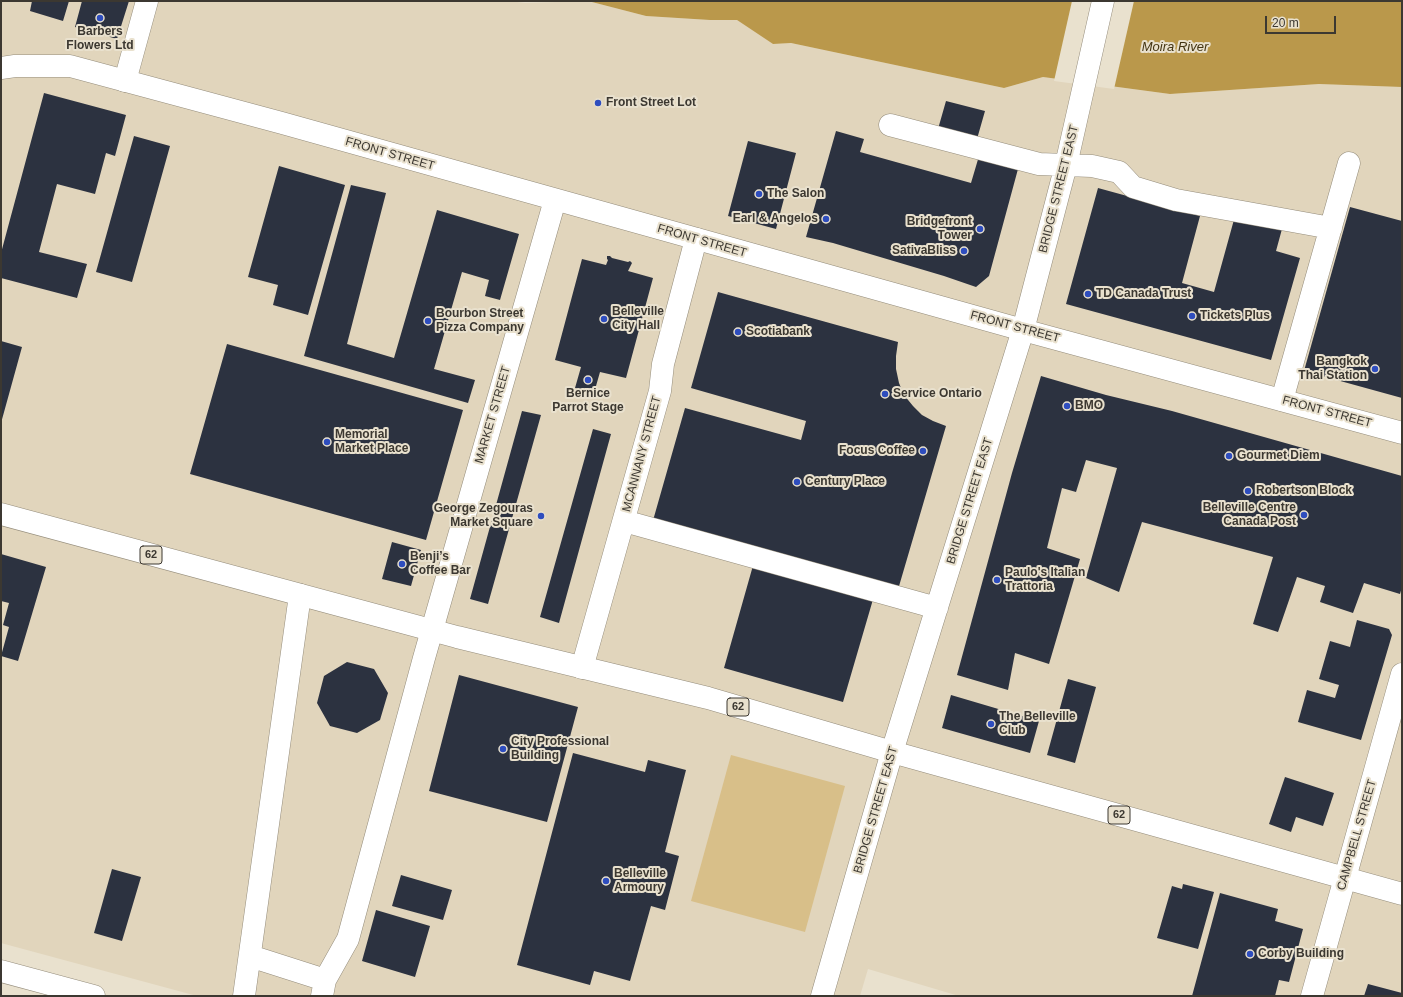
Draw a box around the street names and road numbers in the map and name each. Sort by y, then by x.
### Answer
street label: BRIDGE STREET EAST [1036,124,1082,254]
street label: FRONT STREET [344,134,436,174]
street label: FRONT STREET [656,221,748,261]
street label: FRONT STREET [969,308,1061,346]
street label: MARKET STREET [472,365,514,465]
street label: FRONT STREET [1281,393,1373,431]
street label: MCANNANY STREET [620,394,664,514]
street label: BRIDGE STREET EAST [944,436,996,566]
road number: 62 [140,546,162,564]
road number: 62 [727,698,749,716]
street label: BRIDGE STREET EAST [851,745,901,875]
street label: CAMPBELL STREET [1334,778,1380,892]
road number: 62 [1108,806,1130,824]

